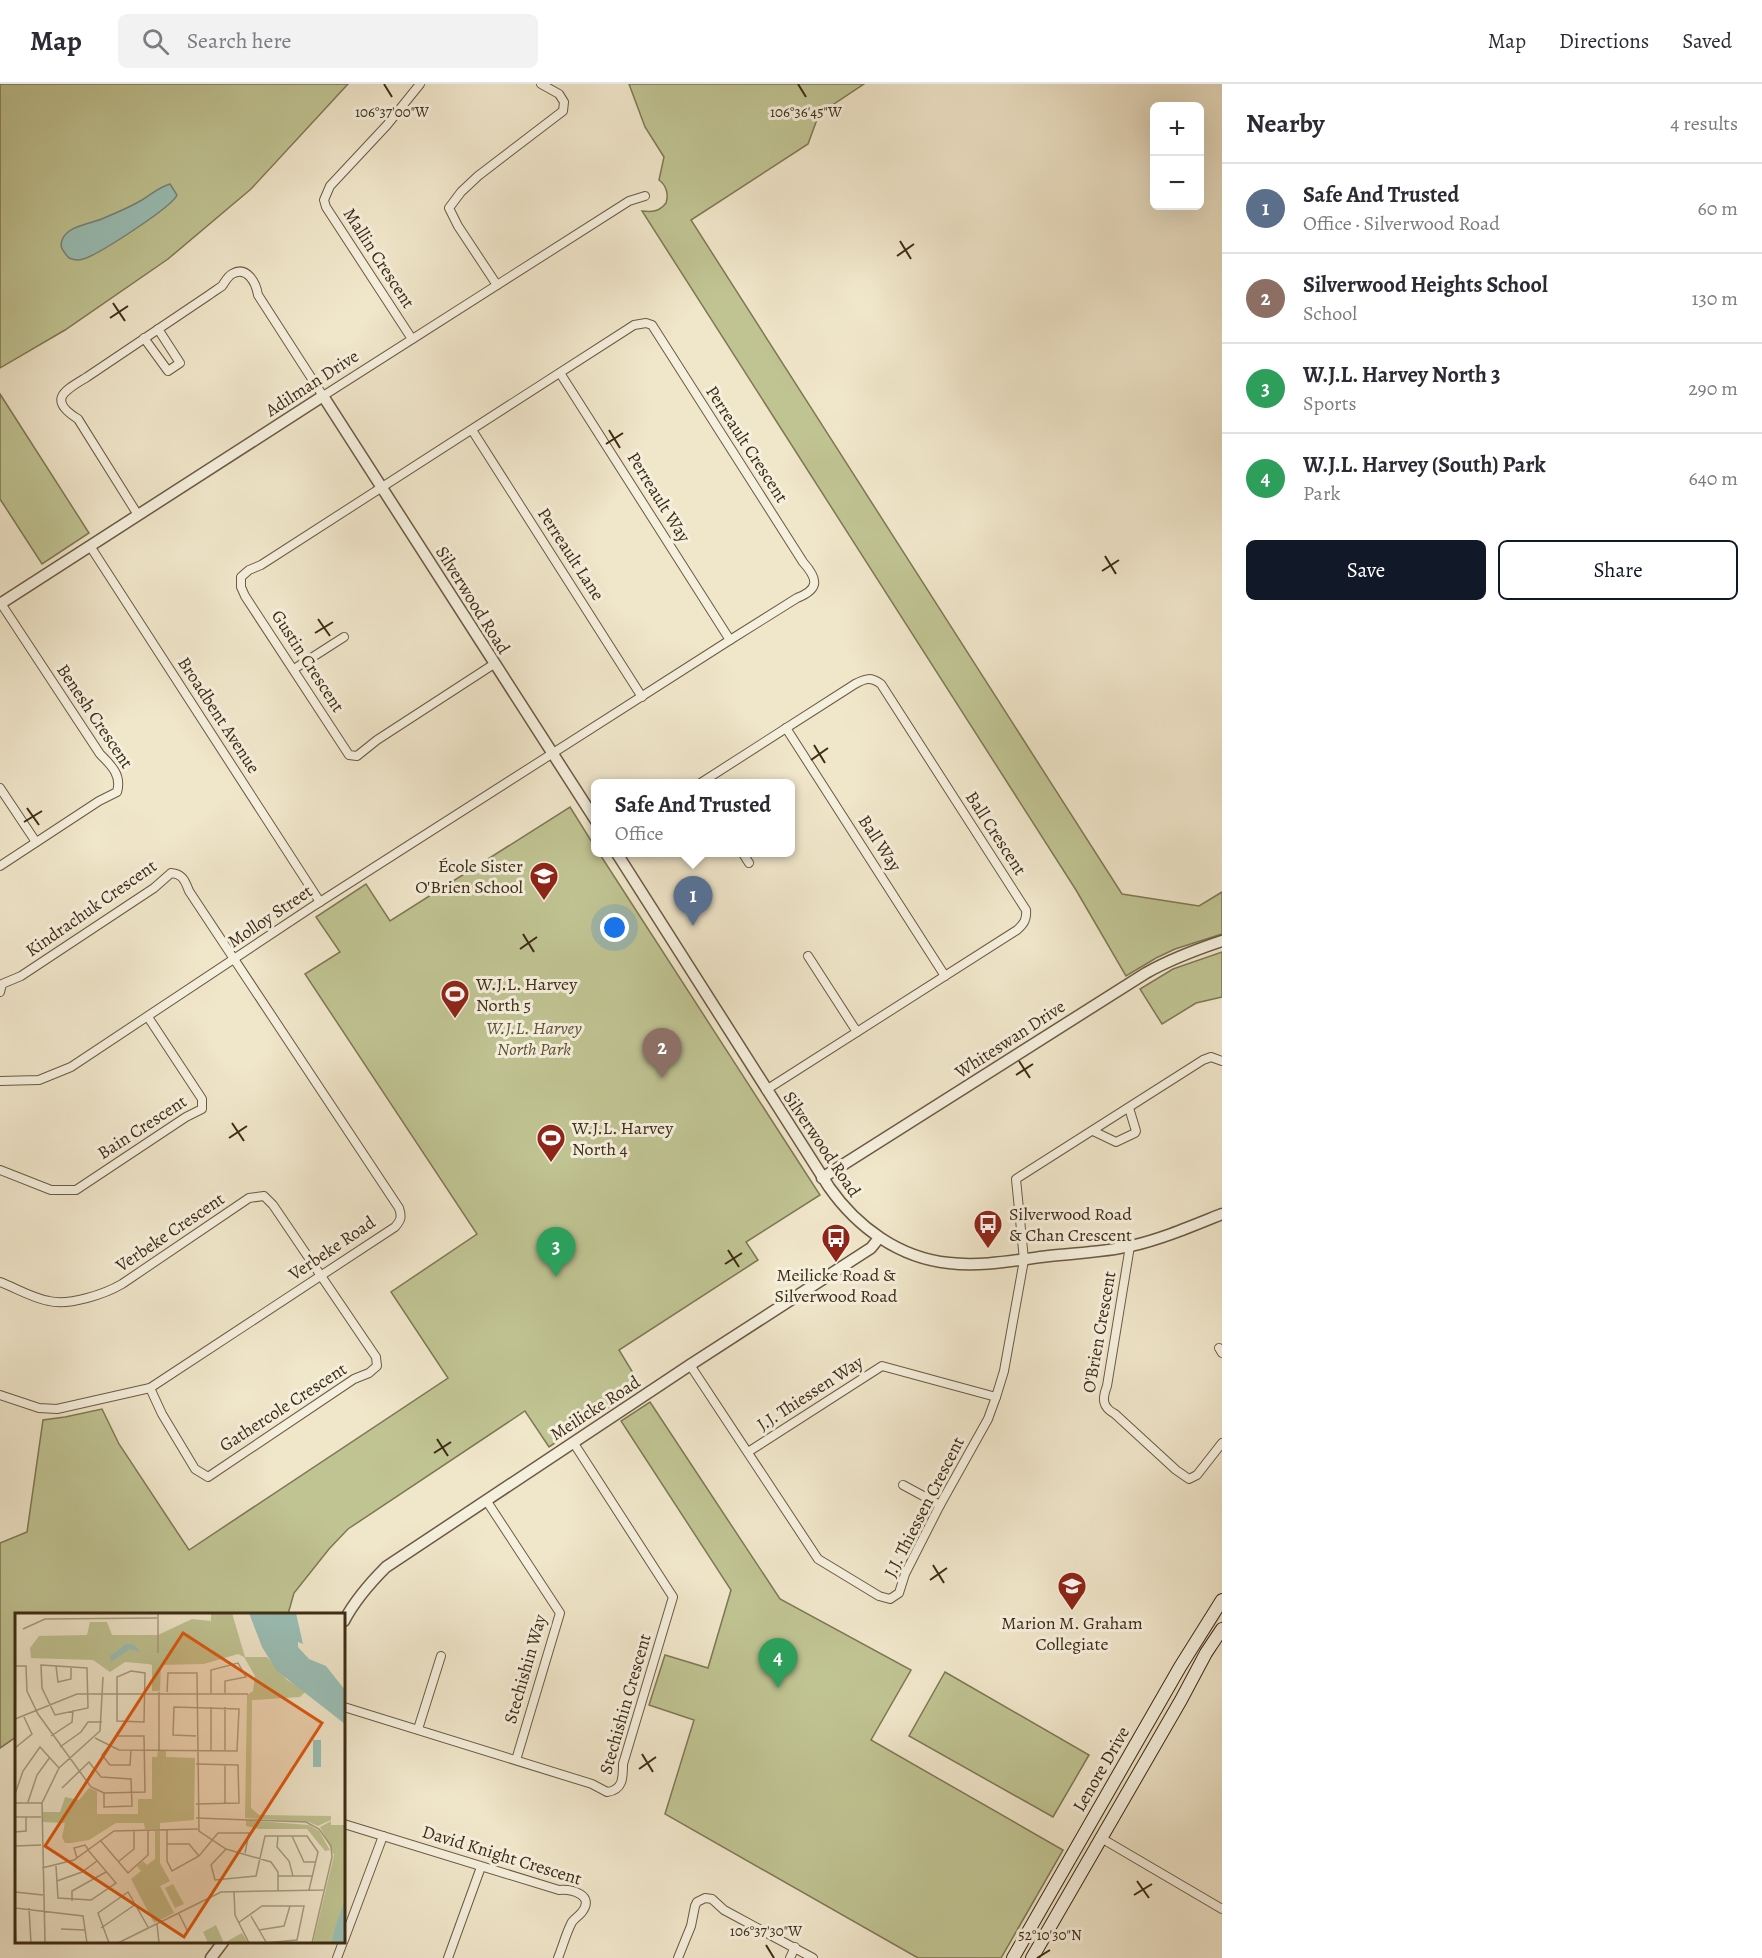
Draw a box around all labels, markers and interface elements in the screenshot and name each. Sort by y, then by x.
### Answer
search box [118,14,538,68]
text: Map [30,22,82,60]
icon: search [139,25,172,58]
text: Search here [187,26,291,56]
text: Map [1488,27,1526,55]
text: Directions [1559,27,1649,55]
text: Saved [1682,27,1732,55]
text: 106°37'00"W [355,102,429,122]
text: 106°36'45"W [770,102,842,122]
map controls [1150,102,1204,210]
button: + [1150,102,1204,156]
text: Nearby [1246,106,1325,141]
text: 4 results [1670,110,1738,137]
button: − [1150,156,1204,210]
text: Safe And Trusted [1303,180,1459,210]
text: 1 [1262,195,1269,222]
text: 60 m [1698,195,1738,222]
street label: Mallin Crescent [338,203,420,313]
text: Office · Silverwood Road [1303,210,1500,237]
text: Silverwood Heights School [1303,270,1548,300]
text: 2 [1261,285,1270,312]
text: 130 m [1692,285,1738,312]
text: School [1303,300,1357,327]
street label: Adilman Drive [260,344,363,423]
text: W.J.L. Harvey North 3 [1303,360,1500,390]
text: 3 [1261,375,1270,402]
text: 290 m [1688,375,1738,402]
street label: Perreault Crescent [700,381,794,507]
text: Sports [1303,390,1356,417]
street label: Perreault Way [622,447,697,548]
text: W.J.L. Harvey (South) Park [1303,450,1546,480]
text: 4 [1261,465,1270,492]
text: 640 m [1688,465,1738,492]
text: Park [1303,480,1341,507]
street label: Perreault Lane [532,503,610,605]
button: Save [1246,540,1486,600]
button: Share [1498,540,1738,600]
street label: Silverwood Road [430,542,516,659]
street label: Gustin Crescent [266,605,350,717]
street label: Broadbent Avenue [172,652,266,778]
street label: Benesh Crescent [51,659,139,773]
popup [591,779,795,857]
street label: Ball Crescent [960,786,1032,880]
text: Safe And Trusted [615,790,771,820]
street label: Ball Way [853,810,908,877]
text: Office [615,820,664,847]
street label: Kindrachuk Crescent [21,854,161,962]
place label: École Sister O'Brien School [415,854,524,899]
school or university icon: École Sister O'Brien School [528,860,560,902]
pin: 1 [674,876,712,926]
street label: Molloy Street [223,879,317,953]
your location [600,913,629,942]
place label: W.J.L. Harvey North 5 [475,972,578,1017]
sports icon: W.J.L. Harvey North 5 [439,978,471,1020]
street label: Whiteswan Drive [949,994,1070,1084]
park label: W.J.L. Harvey North Park [486,1016,582,1061]
pin: 2 [642,1028,682,1078]
street label: Silverwood Road [778,1086,866,1202]
street label: Bain Crescent [93,1089,191,1165]
place label: W.J.L. Harvey North 4 [571,1116,674,1161]
sports icon: W.J.L. Harvey North 4 [535,1122,567,1164]
street label: Verbeke Crescent [110,1187,229,1278]
place label: Silverwood Road & Chan Crescent [1009,1202,1132,1247]
bus stop icon: Silverwood Road & Chan Crescent [972,1208,1004,1250]
street label: Verbeke Road [283,1210,380,1286]
bus stop icon: Meilicke Road & Silverwood Road [820,1222,852,1264]
pin: 3 [536,1228,576,1277]
place label: Meilicke Road & Silverwood Road [775,1263,898,1308]
street label: O'Brien Crescent [1076,1269,1122,1395]
street label: J.J. Thiessen Way [752,1349,869,1436]
street label: Gathercole Crescent [215,1357,351,1457]
street label: Meilicke Road [545,1370,645,1446]
street label: J.J. Thiessen Crescent [878,1433,970,1581]
school or university icon: Marion M. Graham Collegiate [1056,1570,1088,1612]
street label: Stechishin Way [498,1611,552,1726]
place label: Marion M. Graham Collegiate [1001,1611,1143,1656]
inset map [15,1613,345,1943]
street label: Stechishin Crescent [593,1631,657,1777]
pin: 4 [758,1638,798,1688]
street label: Lenore Drive [1067,1722,1135,1816]
street label: David Knight Crescent [419,1819,585,1891]
text: 106°37'30"W [730,1921,802,1941]
text: 52°10'30"N [1018,1925,1082,1945]

